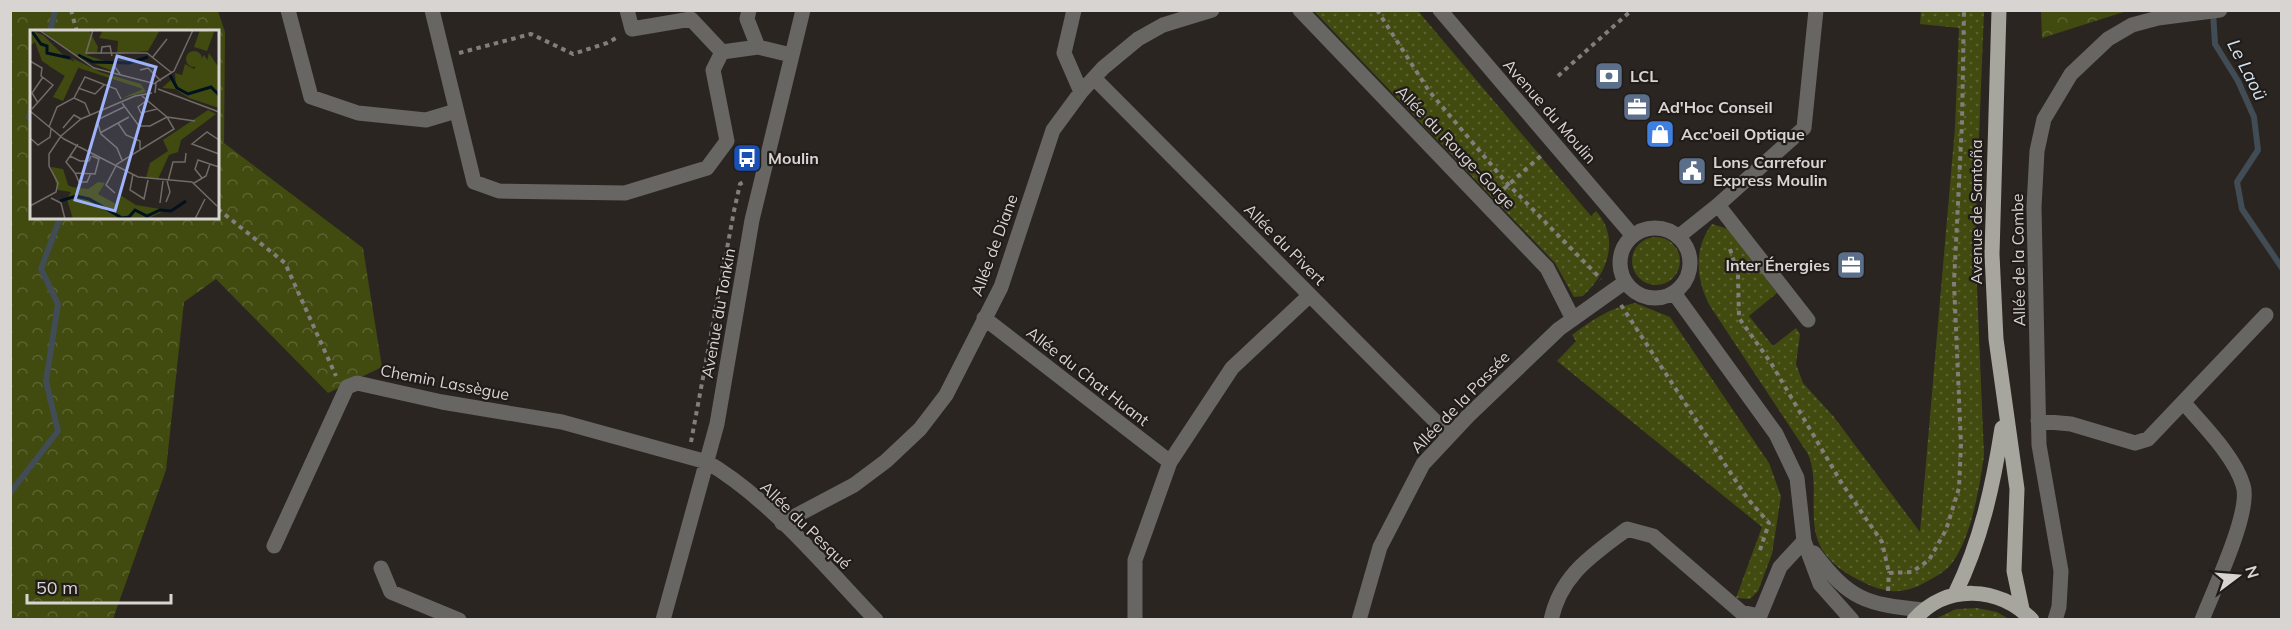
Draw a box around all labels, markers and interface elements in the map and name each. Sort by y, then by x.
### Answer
inset map [30,30,219,219]
water label: Le Laoü [2222,35,2273,104]
street label: Avenue du Moulin [1499,55,1601,167]
bank icon: LCL [1593,60,1625,92]
place label: LCL [1630,66,1658,86]
street label: Allée du Rouge-Gorge [1392,81,1520,213]
office icon: Ad'Hoc Conseil [1621,91,1653,123]
place label: Ad'Hoc Conseil [1658,97,1773,117]
shop icon: Acc'oeil Optique [1644,118,1676,150]
place label: Acc'oeil Optique [1681,124,1805,144]
street label: Avenue de Santoña [1966,140,1986,284]
bus stop icon: Moulin [731,142,763,174]
place label: Moulin [768,148,819,168]
place label: Lons Carrefour Express Moulin [1713,152,1828,190]
public building icon: Lons Carrefour Express Moulin [1676,155,1708,187]
street label: Allée de Diane [966,191,1022,299]
street label: Allée de la Combe [2007,193,2029,327]
street label: Allée du Pivert [1240,199,1330,289]
street label: Avenue du Tonkin [697,247,739,379]
office icon: Inter Énergies [1835,249,1867,281]
place label: Inter Énergies [1725,255,1830,275]
street label: Allée du Chat Huant [1023,322,1153,430]
street label: Allée de la Passée [1406,347,1514,457]
street label: Chemin Lassègue [379,360,511,404]
street label: Allée du Pesqué [757,477,855,573]
north arrow [2208,546,2268,606]
text: N [2241,563,2264,580]
scale bar [27,567,171,605]
text: 50 m [36,576,78,599]

